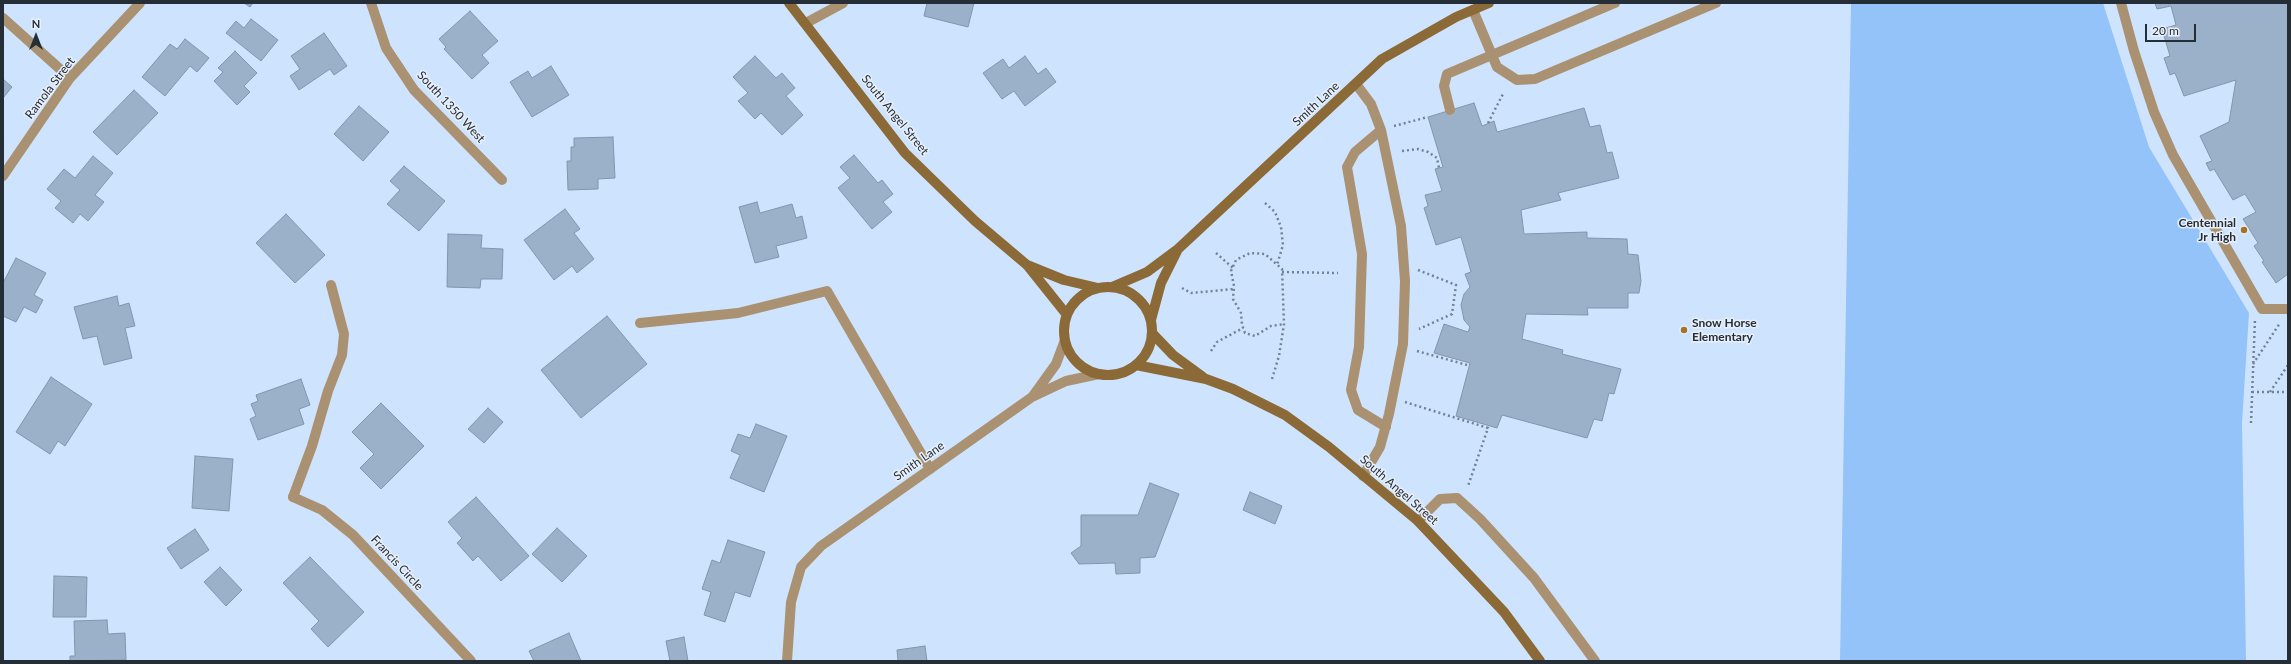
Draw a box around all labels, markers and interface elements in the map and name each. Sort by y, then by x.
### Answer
north arrow [16,16,56,56]
scale bar [2147,16,2198,42]
text: N [32,17,40,30]
text: 20 m [2152,23,2179,38]
street label: Ramola Street [22,54,78,122]
street label: South 1350 West [414,68,488,146]
street label: South Angel Street [858,72,932,158]
street label: Smith Lane [1290,79,1342,129]
place label: Centennial Jr High [2179,216,2236,244]
marker: Centennial Jr High [2239,225,2249,235]
place label: Snow Horse Elementary [1692,316,1757,344]
marker: Snow Horse Elementary [1679,325,1689,335]
street label: Smith Lane [891,438,947,484]
street label: South Angel Street [1357,452,1441,528]
street label: Francis Circle [368,532,426,594]

